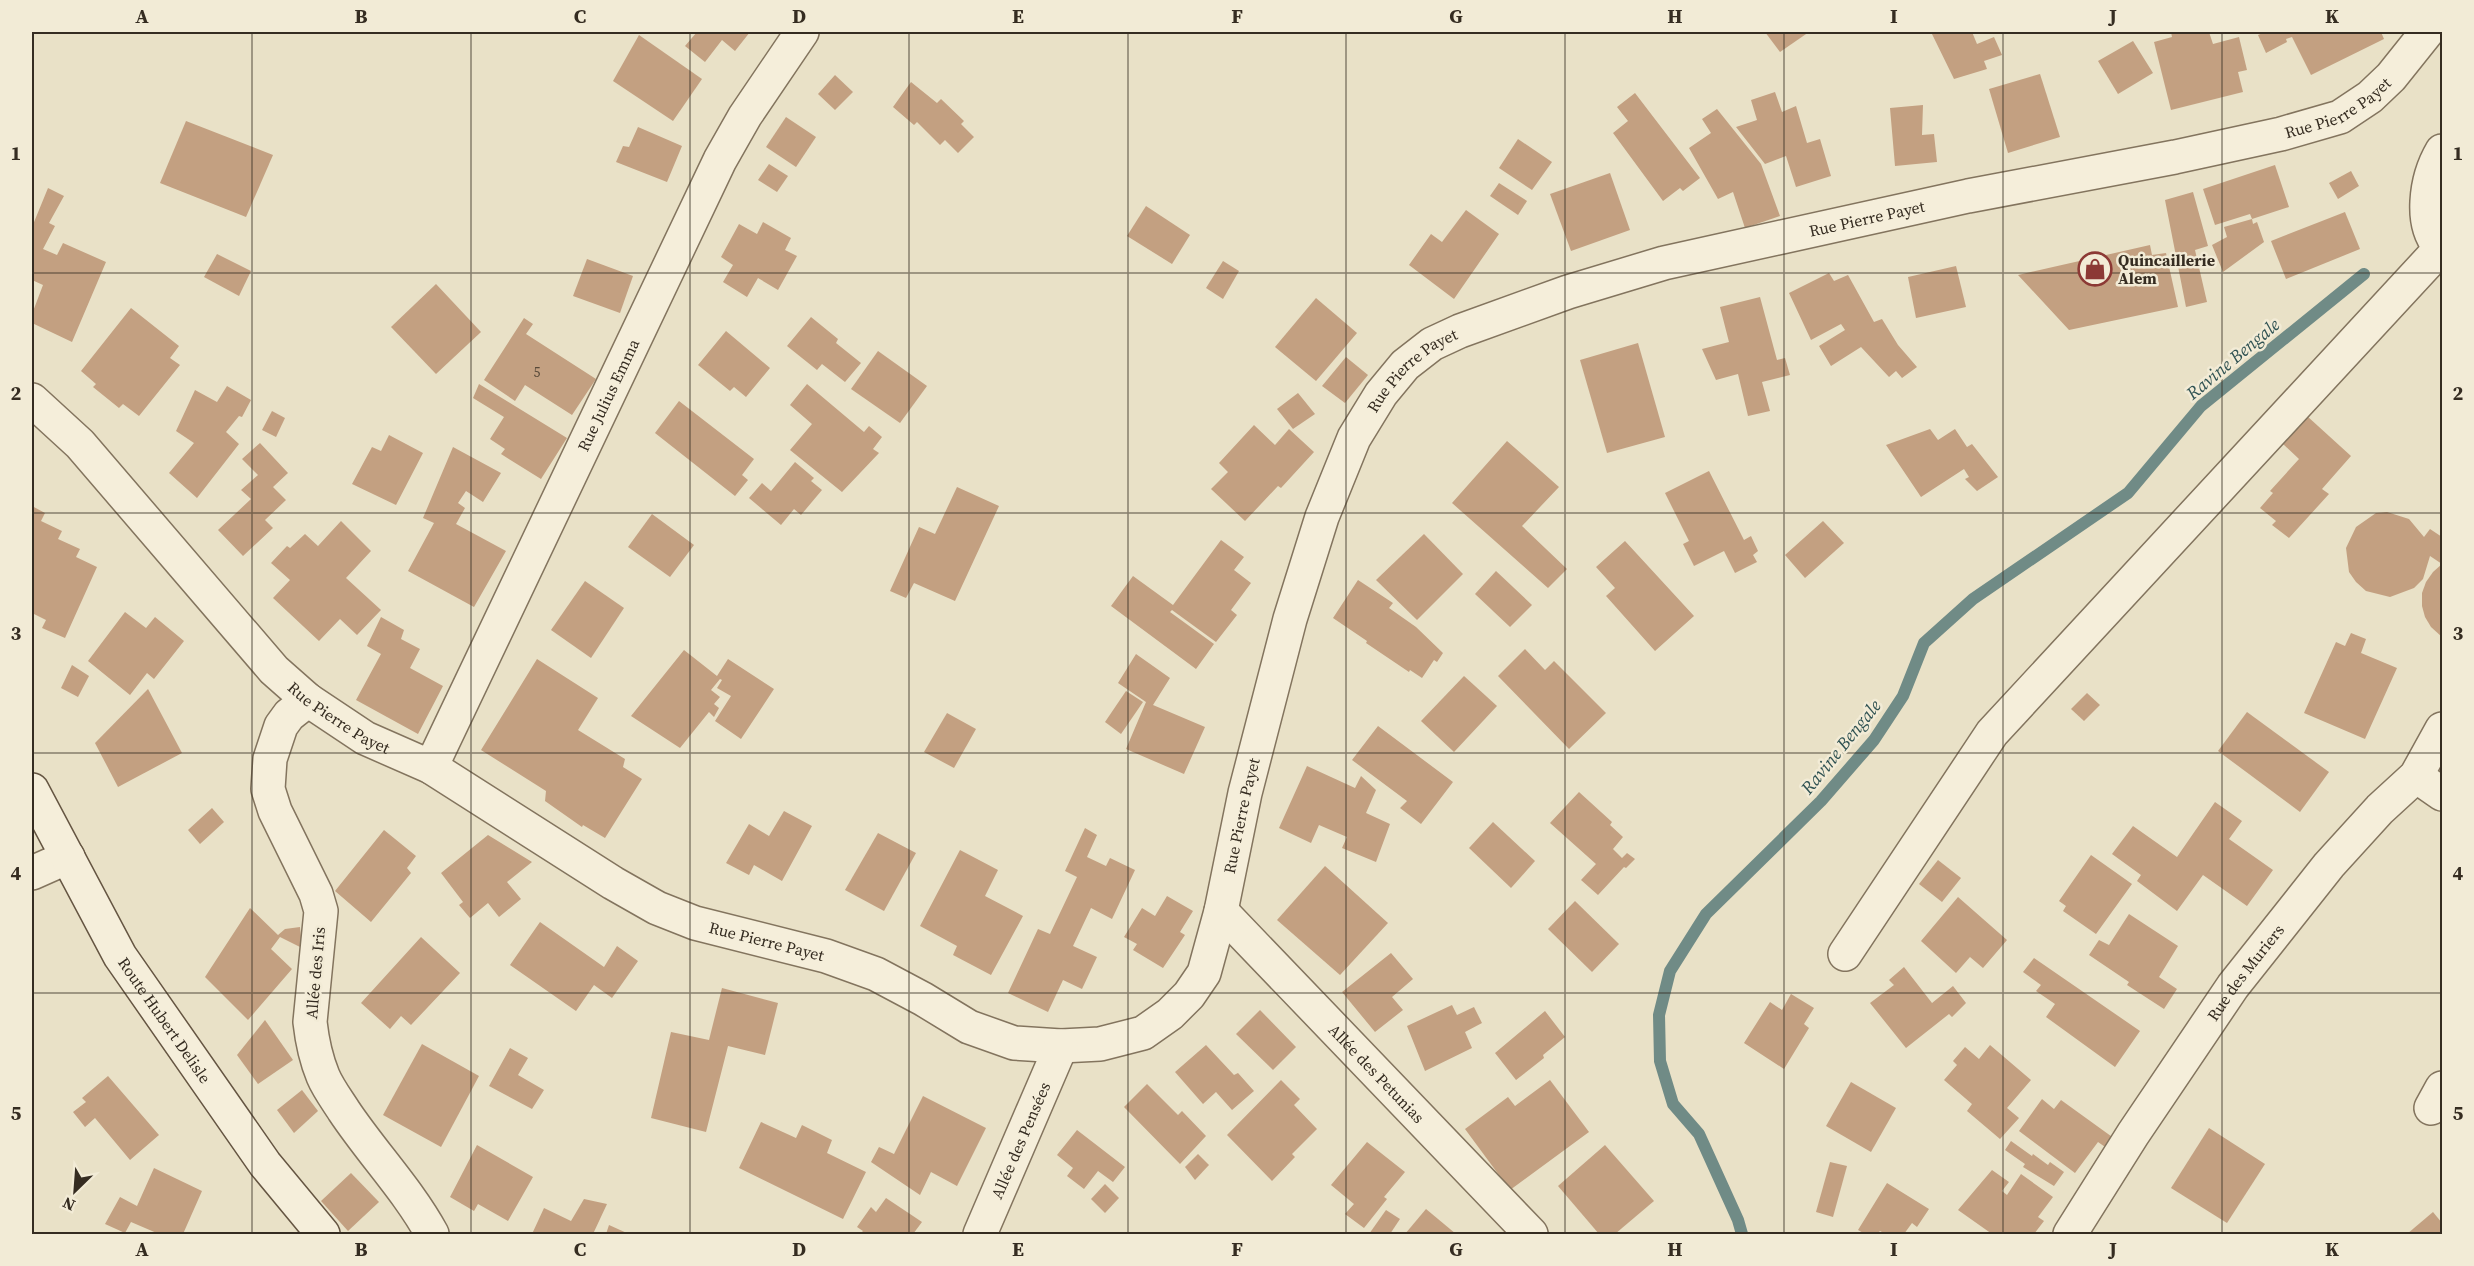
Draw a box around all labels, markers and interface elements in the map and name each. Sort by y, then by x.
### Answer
text: A [135,2,149,30]
text: B [354,2,368,30]
text: C [574,2,586,30]
text: D [792,2,806,30]
text: E [1012,2,1024,30]
text: F [1231,2,1243,30]
text: G [1449,2,1463,30]
text: H [1667,2,1683,30]
text: I [1890,2,1898,30]
text: J [2107,2,2117,30]
text: K [2325,2,2339,30]
street label: Rue Pierre Payet [2282,71,2396,143]
text: 1 [11,139,21,167]
text: 1 [2453,139,2463,167]
street label: Rue Pierre Payet [1807,195,1927,242]
place label: Quincaillerie Alem [2118,249,2215,289]
shop icon: Quincaillerie Alem [2077,251,2113,287]
water label: Ravine Bengale [2180,312,2285,406]
street label: Rue Pierre Payet [1361,322,1461,416]
street label: Rue Julius Emma [572,334,645,455]
house number: 5 [534,362,541,382]
text: 2 [11,379,22,407]
text: 2 [2453,379,2464,407]
text: 3 [11,619,22,647]
text: 3 [2453,619,2464,647]
street label: Rue Pierre Payet [283,676,394,759]
water label: Ravine Bengale [1794,694,1887,800]
street label: Rue Pierre Payet [1218,755,1265,875]
text: 4 [11,859,22,887]
text: 4 [2453,859,2464,887]
street label: Rue Pierre Payet [707,916,827,966]
street label: Rue des Muriers [2202,919,2289,1025]
street label: Allée des Iris [300,926,330,1020]
street label: Route Hubert Delisle [113,953,216,1088]
street label: Allée des Petunias [1324,1019,1430,1128]
street label: Allée des Pensées [985,1078,1055,1202]
text: 5 [11,1099,22,1127]
text: 5 [2453,1099,2464,1127]
north arrow [45,1161,105,1221]
text: N [58,1192,79,1217]
text: A [135,1235,149,1263]
text: B [354,1235,368,1263]
text: C [574,1235,586,1263]
text: D [792,1235,806,1263]
text: E [1012,1235,1024,1263]
text: F [1231,1235,1243,1263]
text: G [1449,1235,1463,1263]
text: H [1667,1235,1683,1263]
text: I [1890,1235,1898,1263]
text: J [2107,1235,2117,1263]
text: K [2325,1235,2339,1263]

